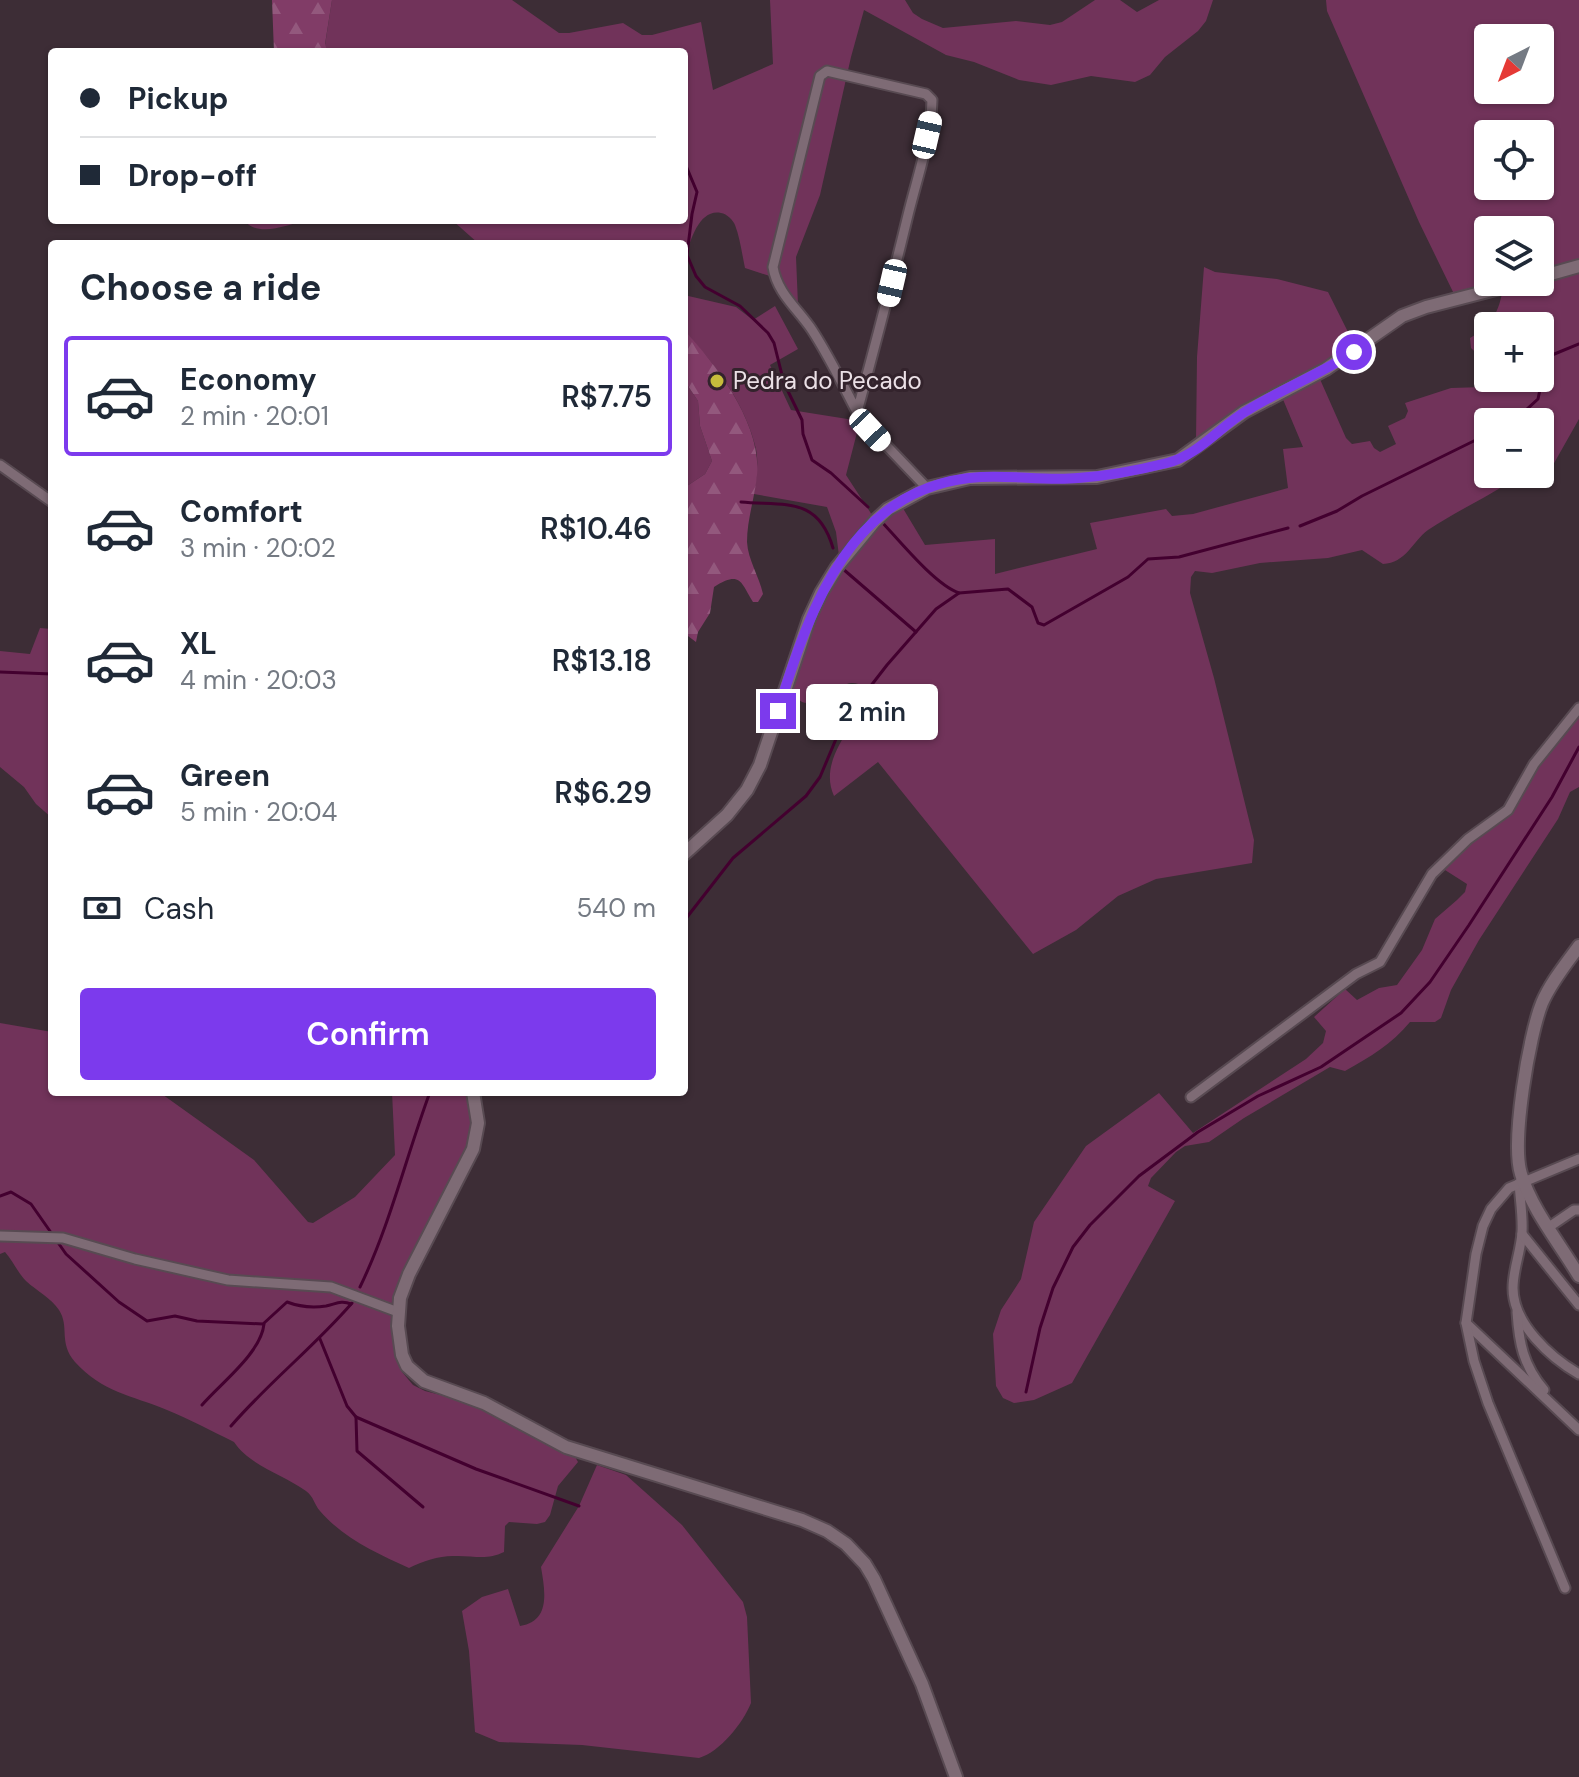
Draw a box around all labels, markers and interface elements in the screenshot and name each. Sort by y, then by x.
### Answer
north arrow [1474,24,1554,104]
map controls [1474,24,1554,488]
text: Pickup [128,79,228,118]
car [910,109,944,161]
button: locate [1474,120,1554,200]
text: Drop-off [128,156,257,195]
button: layers [1474,216,1554,296]
car [875,257,909,309]
text: Choose a ride [80,264,321,311]
button: + [1474,312,1554,392]
route start [1336,334,1372,370]
icon: car [84,360,156,432]
text: Economy [180,360,317,399]
place label: Pedra do Pecado [733,365,922,396]
marker: Pedra do Pecado [708,372,726,390]
text: R$7.75 [561,377,652,416]
text: 2 min · 20:01 [180,399,329,433]
car [845,404,895,456]
button: − [1474,408,1554,488]
icon: car [84,492,156,564]
text: Comfort [180,492,303,531]
text: R$10.46 [540,509,652,548]
text: 3 min · 20:02 [180,531,336,565]
icon: car [84,624,156,696]
text: XL [180,624,217,663]
text: R$13.18 [552,641,652,680]
text: 4 min · 20:03 [180,663,337,697]
callout: 2 min [806,683,938,739]
route end [760,693,796,729]
text: 2 min [838,695,906,729]
icon: car [84,756,156,828]
text: Green [180,756,270,795]
text: R$6.29 [554,773,652,812]
text: 5 min · 20:04 [180,795,337,829]
icon: cash [80,886,124,930]
text: Cash [144,889,214,928]
text: 540 m [576,891,656,925]
button: Confirm [80,988,656,1080]

